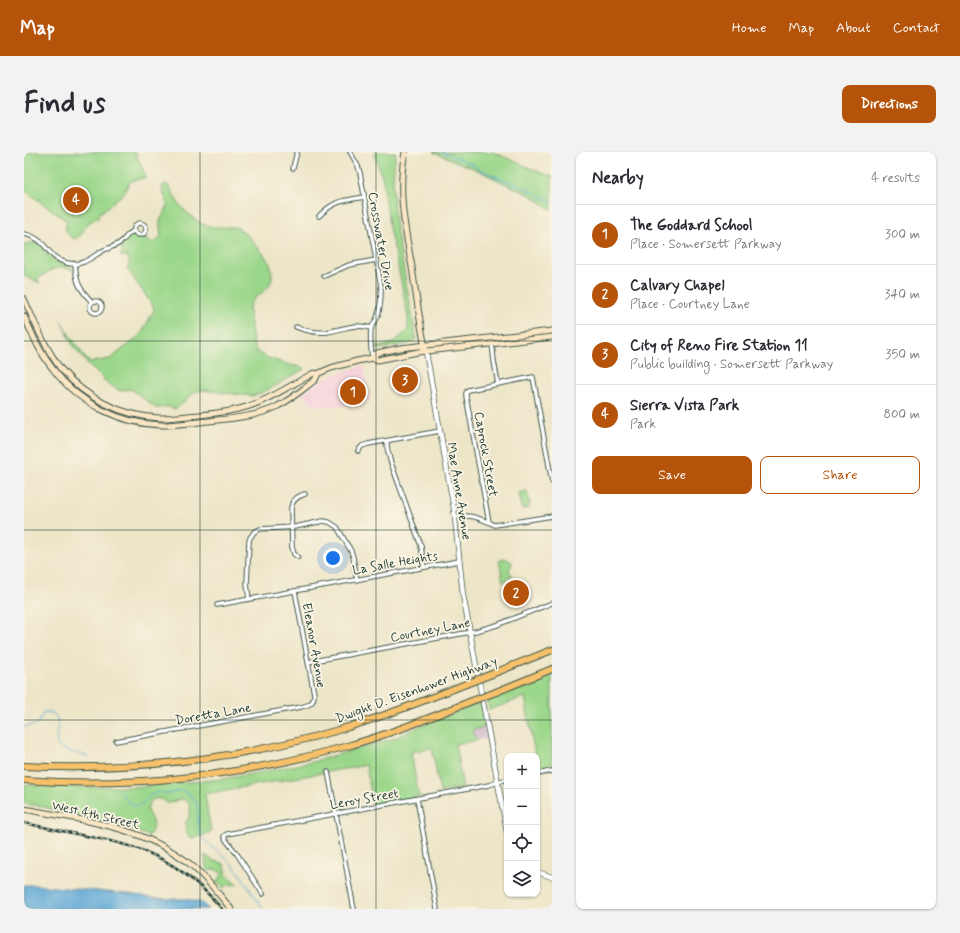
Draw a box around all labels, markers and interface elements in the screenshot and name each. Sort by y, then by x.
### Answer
text: Map [20,16,55,41]
text: Home [732,19,766,37]
text: Map [788,19,814,37]
text: About [836,19,871,37]
text: Contact [893,19,940,37]
button: Directions [842,85,936,123]
text: Find us [24,86,105,123]
text: Nearby [592,167,644,189]
text: 4 results [871,170,920,187]
pin: 4 [63,185,89,215]
street label: Crosswater Drive [363,191,398,292]
text: The Goddard School [630,216,752,236]
text: 1 [602,226,608,243]
text: 300 m [885,226,920,243]
text: Place · Somersett Parkway [630,236,782,253]
text: Calvary Chapel [630,276,724,296]
text: 2 [602,286,608,303]
text: 340 m [885,286,920,303]
text: Place · Courtney Lane [630,296,750,313]
text: City of Reno Fire Station 11 [630,336,808,356]
text: 3 [602,346,608,363]
text: 350 m [886,346,920,363]
text: Public building · Somersett Parkway [630,356,833,373]
pin: 3 [392,365,418,395]
pin: 1 [340,377,366,407]
text: Sierra Vista Park [630,396,739,416]
text: 4 [601,406,609,423]
text: 800 m [884,406,920,423]
street label: Caprock Street [470,410,501,498]
text: Park [630,416,656,433]
street label: Mae Anne Avenue [442,441,475,542]
button: Save [592,456,752,494]
button: Share [760,456,920,494]
your location [323,548,343,568]
street label: La Salle Heights [351,548,440,579]
pin: 2 [503,578,529,608]
street label: Eleanor Avenue [298,601,329,689]
street label: Courtney Lane [389,614,472,647]
street label: Dwight D. Eisenhower Highway [333,653,500,729]
street label: Doretta Lane [174,699,253,730]
map controls [504,753,540,897]
button: + [504,753,540,789]
street label: Leroy Street [329,785,400,814]
button: − [504,789,540,825]
street label: West 4th Street [50,797,141,834]
button: locate [504,825,540,861]
button: layers [504,861,540,897]

